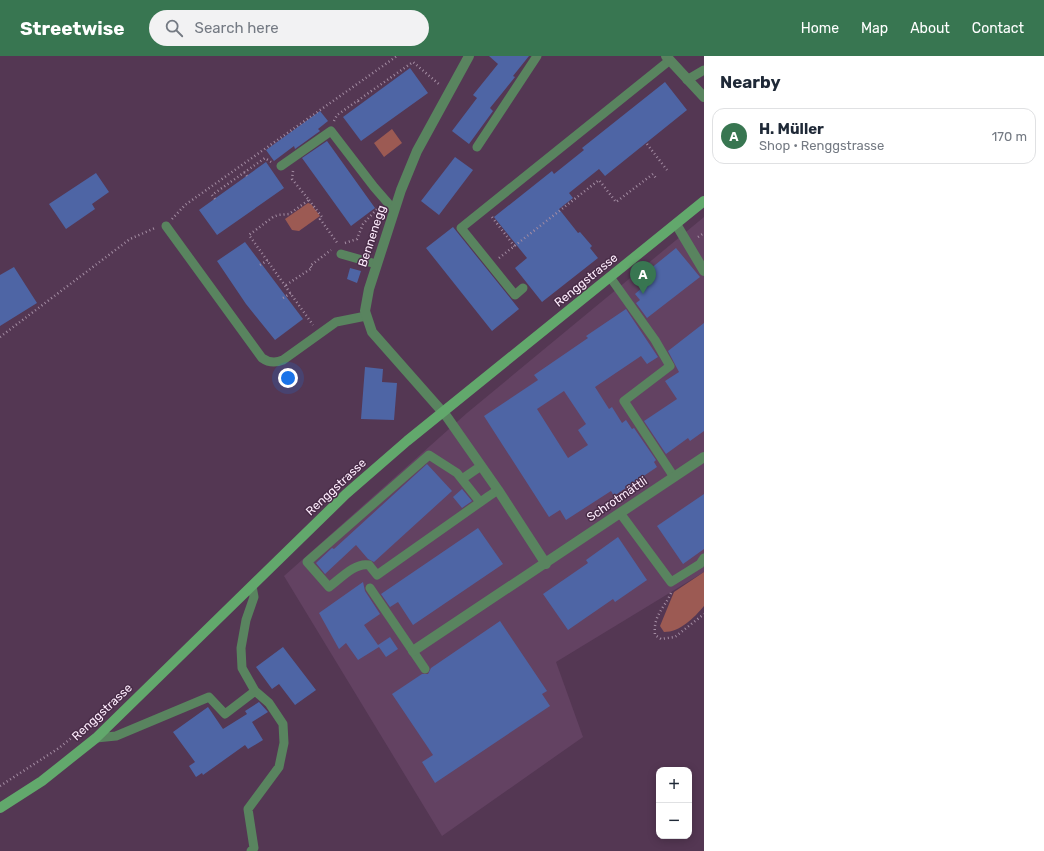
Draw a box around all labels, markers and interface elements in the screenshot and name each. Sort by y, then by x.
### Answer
search box [149,10,429,46]
text: Streetwise [20,17,125,40]
icon: search [163,17,185,39]
text: Search here [195,19,279,37]
text: Home [801,20,839,37]
text: Map [861,20,888,37]
text: About [910,20,950,37]
text: Contact [972,20,1024,37]
text: Nearby [720,72,781,92]
text: H. Müller [759,120,824,138]
text: A [729,129,739,144]
text: 170 m [992,129,1027,144]
text: Shop · Renggstrasse [759,138,884,153]
street label: Bennenegg [355,203,389,269]
street label: Renggstrasse [552,250,621,310]
pin: A [630,261,656,294]
your location [278,368,298,388]
street label: Renggstrasse [303,455,369,518]
street label: Schrotmättli [584,474,650,524]
street label: Renggstrasse [69,680,135,743]
map controls [656,767,692,839]
button: + [656,767,692,803]
button: − [656,803,692,839]

